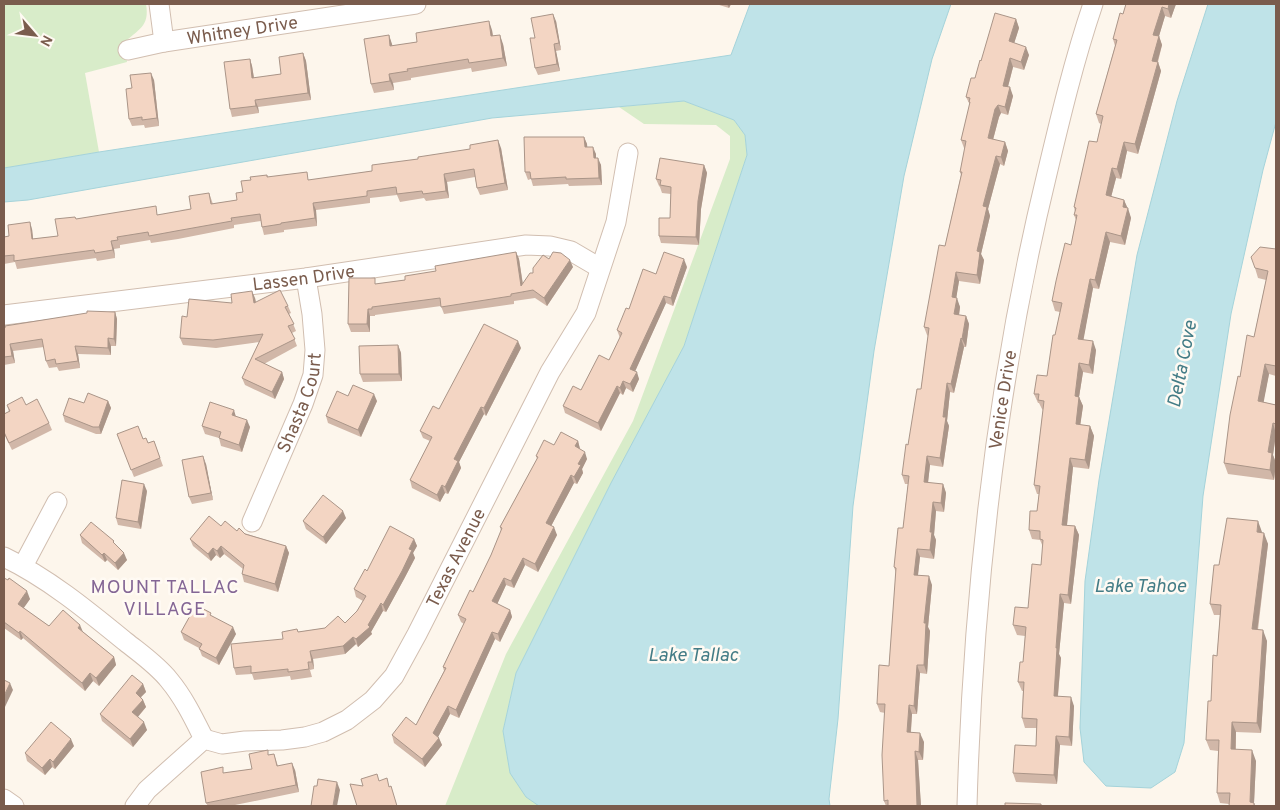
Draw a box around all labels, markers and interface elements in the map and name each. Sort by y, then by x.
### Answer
north arrow [10,10,60,60]
street label: Whitney Drive [185,12,300,51]
text: N [35,32,55,49]
street label: Lassen Drive [251,261,357,297]
water label: Delta Cove [1163,319,1203,410]
street label: Venice Drive [985,349,1023,451]
street label: Shasta Court [273,352,328,457]
street label: Texas Avenue [422,505,492,612]
water label: Lake Tahoe [1094,575,1186,599]
district label: MOUNT TALLAC VILLAGE [91,576,239,622]
water label: Lake Tallac [648,644,739,668]

